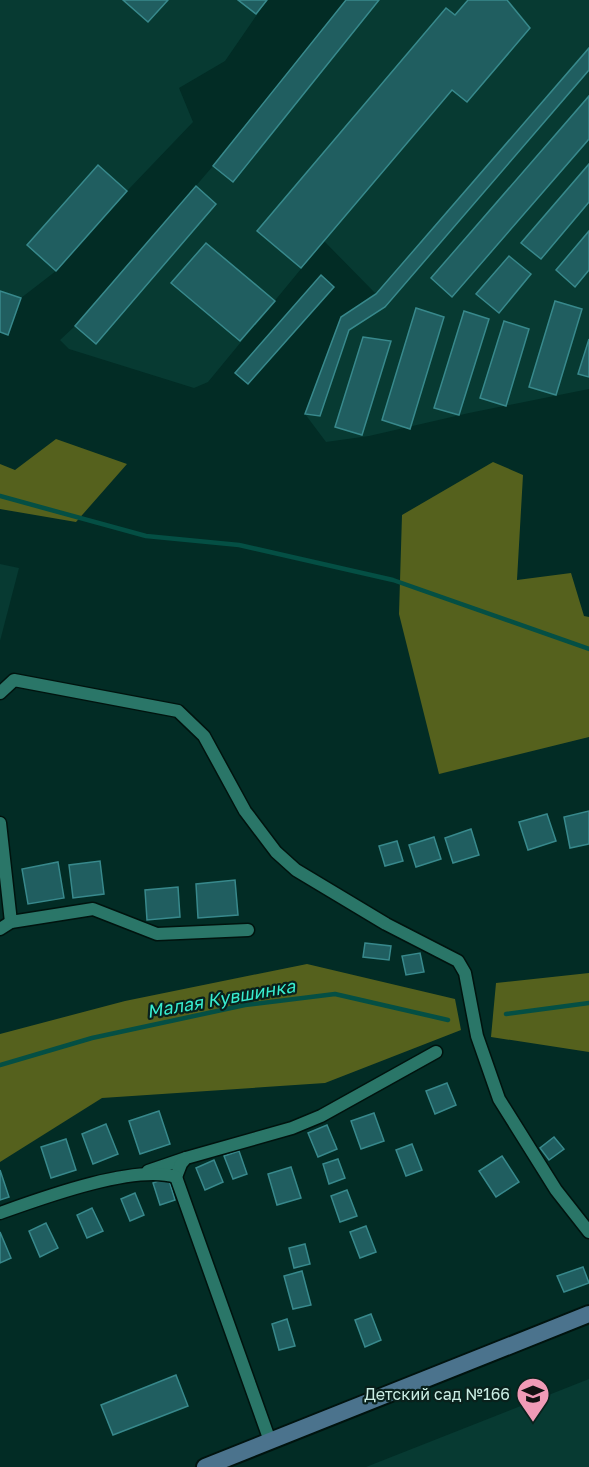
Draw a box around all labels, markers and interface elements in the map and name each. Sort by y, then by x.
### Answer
water label: Малая Кувшинка [145,974,297,1022]
school or university icon: Детский сад №166 [515,1376,551,1423]
place label: Детский сад №166 [364,1384,510,1404]

